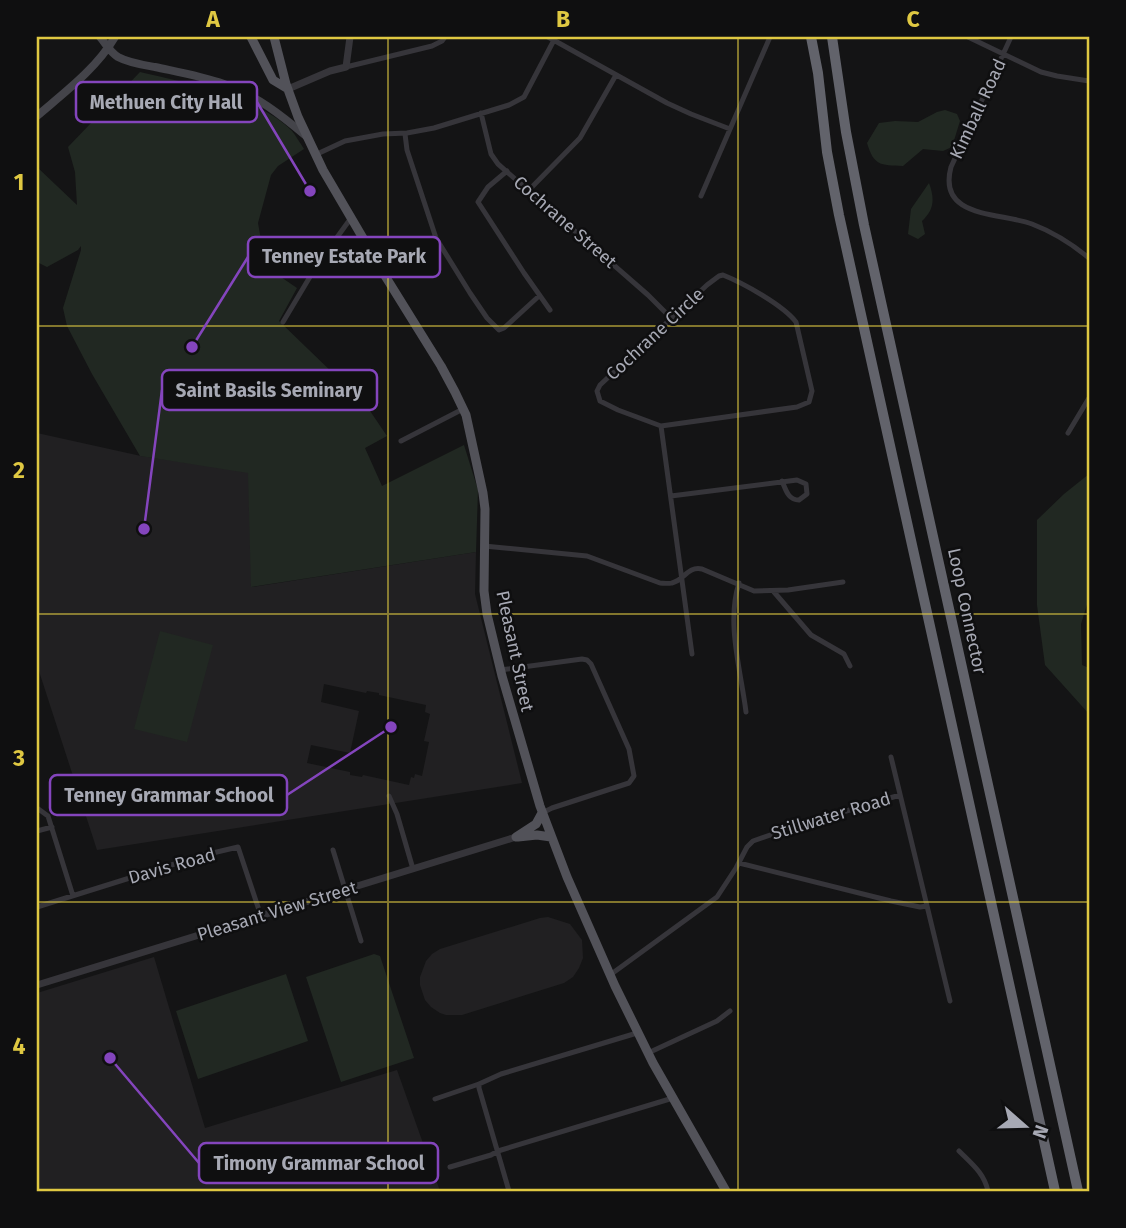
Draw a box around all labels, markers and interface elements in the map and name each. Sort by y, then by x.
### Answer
text: A [205,5,220,33]
text: B [556,5,570,33]
text: C [906,5,920,33]
street label: Kimball Road [945,55,1011,163]
callout: Methuen City Hall [76,82,257,122]
text: Methuen City Hall [90,91,243,114]
text: 1 [14,168,24,196]
street label: Cochrane Street [509,171,621,273]
callout: Tenney Estate Park [248,237,440,277]
text: Tenney Estate Park [262,245,426,268]
street label: Cochrane Circle [601,283,709,385]
callout: Saint Basils Seminary [162,370,377,410]
text: Saint Basils Seminary [176,379,363,402]
text: 2 [13,456,25,484]
street label: Loop Connector [943,546,991,676]
street label: Pleasant Street [491,588,539,714]
text: 3 [12,744,25,772]
callout: Tenney Grammar School [50,775,287,815]
text: Tenney Grammar School [64,784,274,807]
street label: Stillwater Road [769,787,893,845]
street label: Davis Road [126,843,218,889]
street label: Pleasant View Street [194,876,360,946]
text: 4 [13,1032,26,1060]
north arrow [990,1092,1060,1162]
text: N [1028,1122,1053,1142]
callout: Timony Grammar School [199,1143,438,1183]
text: Timony Grammar School [214,1152,425,1175]

